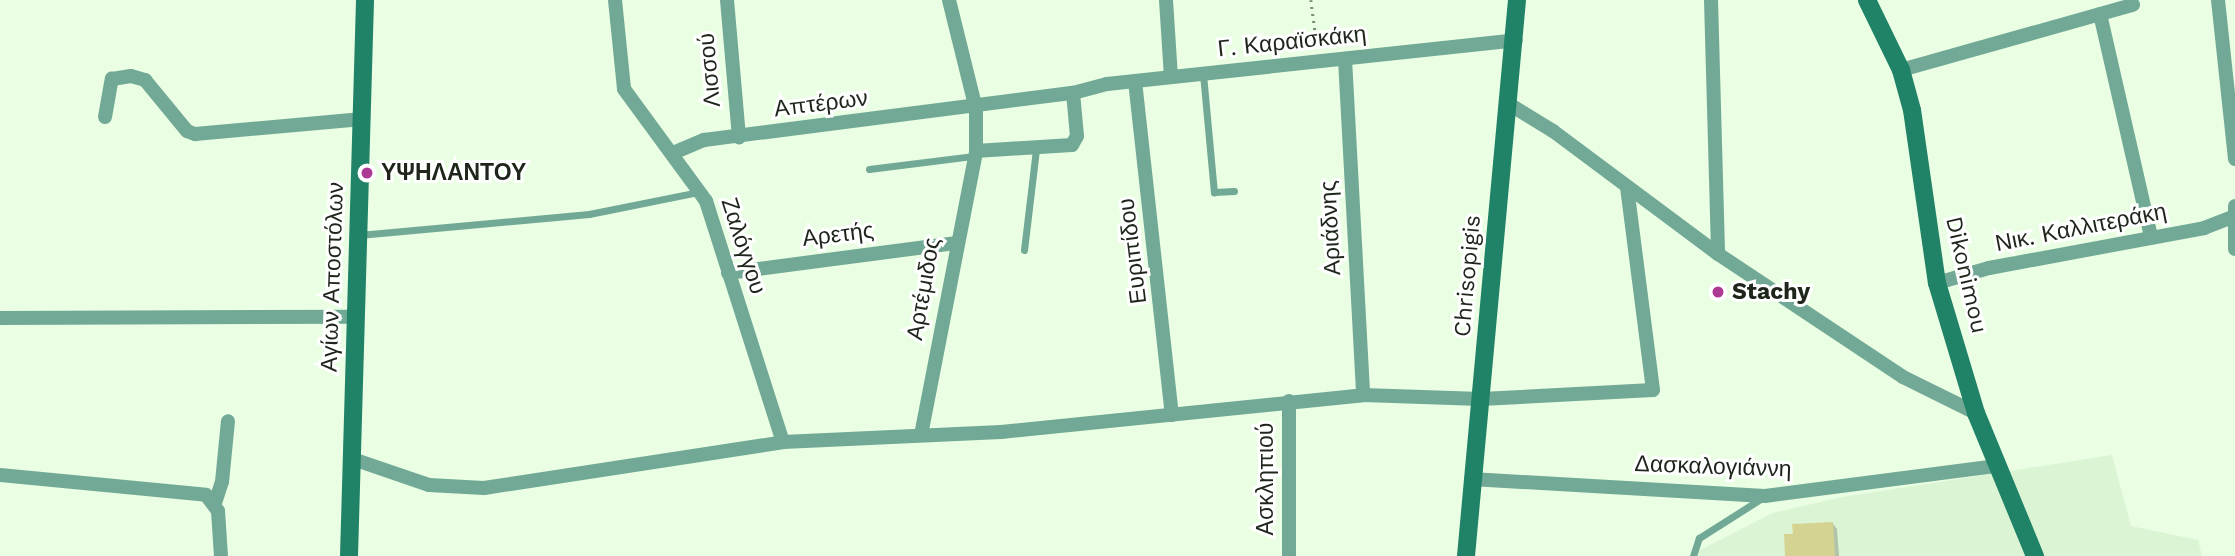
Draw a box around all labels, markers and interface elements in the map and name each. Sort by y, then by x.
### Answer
street label: Γ. Καραϊσκάκη [1216,20,1368,64]
street label: Λισσού [693,32,727,108]
street label: Απτέρων [773,85,869,123]
place label: ΥΨΗΛΑΝΤΟΥ [381,159,526,187]
marker: ΥΨΗΛΑΝΤΟΥ [359,165,375,181]
street label: Αριάδνης [1315,180,1347,276]
street label: Αγίων Αποστόλων [316,182,350,372]
street label: Ζαλόγγου [714,194,772,298]
street label: Ευριπίδου [1113,197,1153,305]
street label: Νικ. Καλλιτεράκη [1993,198,2169,258]
street label: Chrisopigis [1449,214,1487,338]
street label: Dikonimou [1939,214,1993,336]
street label: Αρετής [801,217,875,253]
street label: Αρτέμιδος [901,236,947,342]
place label: Stachy [1732,278,1810,306]
marker: Stachy [1710,284,1726,300]
street label: Ασκληπιού [1252,423,1280,535]
street label: Δασκαλογιάννη [1634,450,1792,484]

